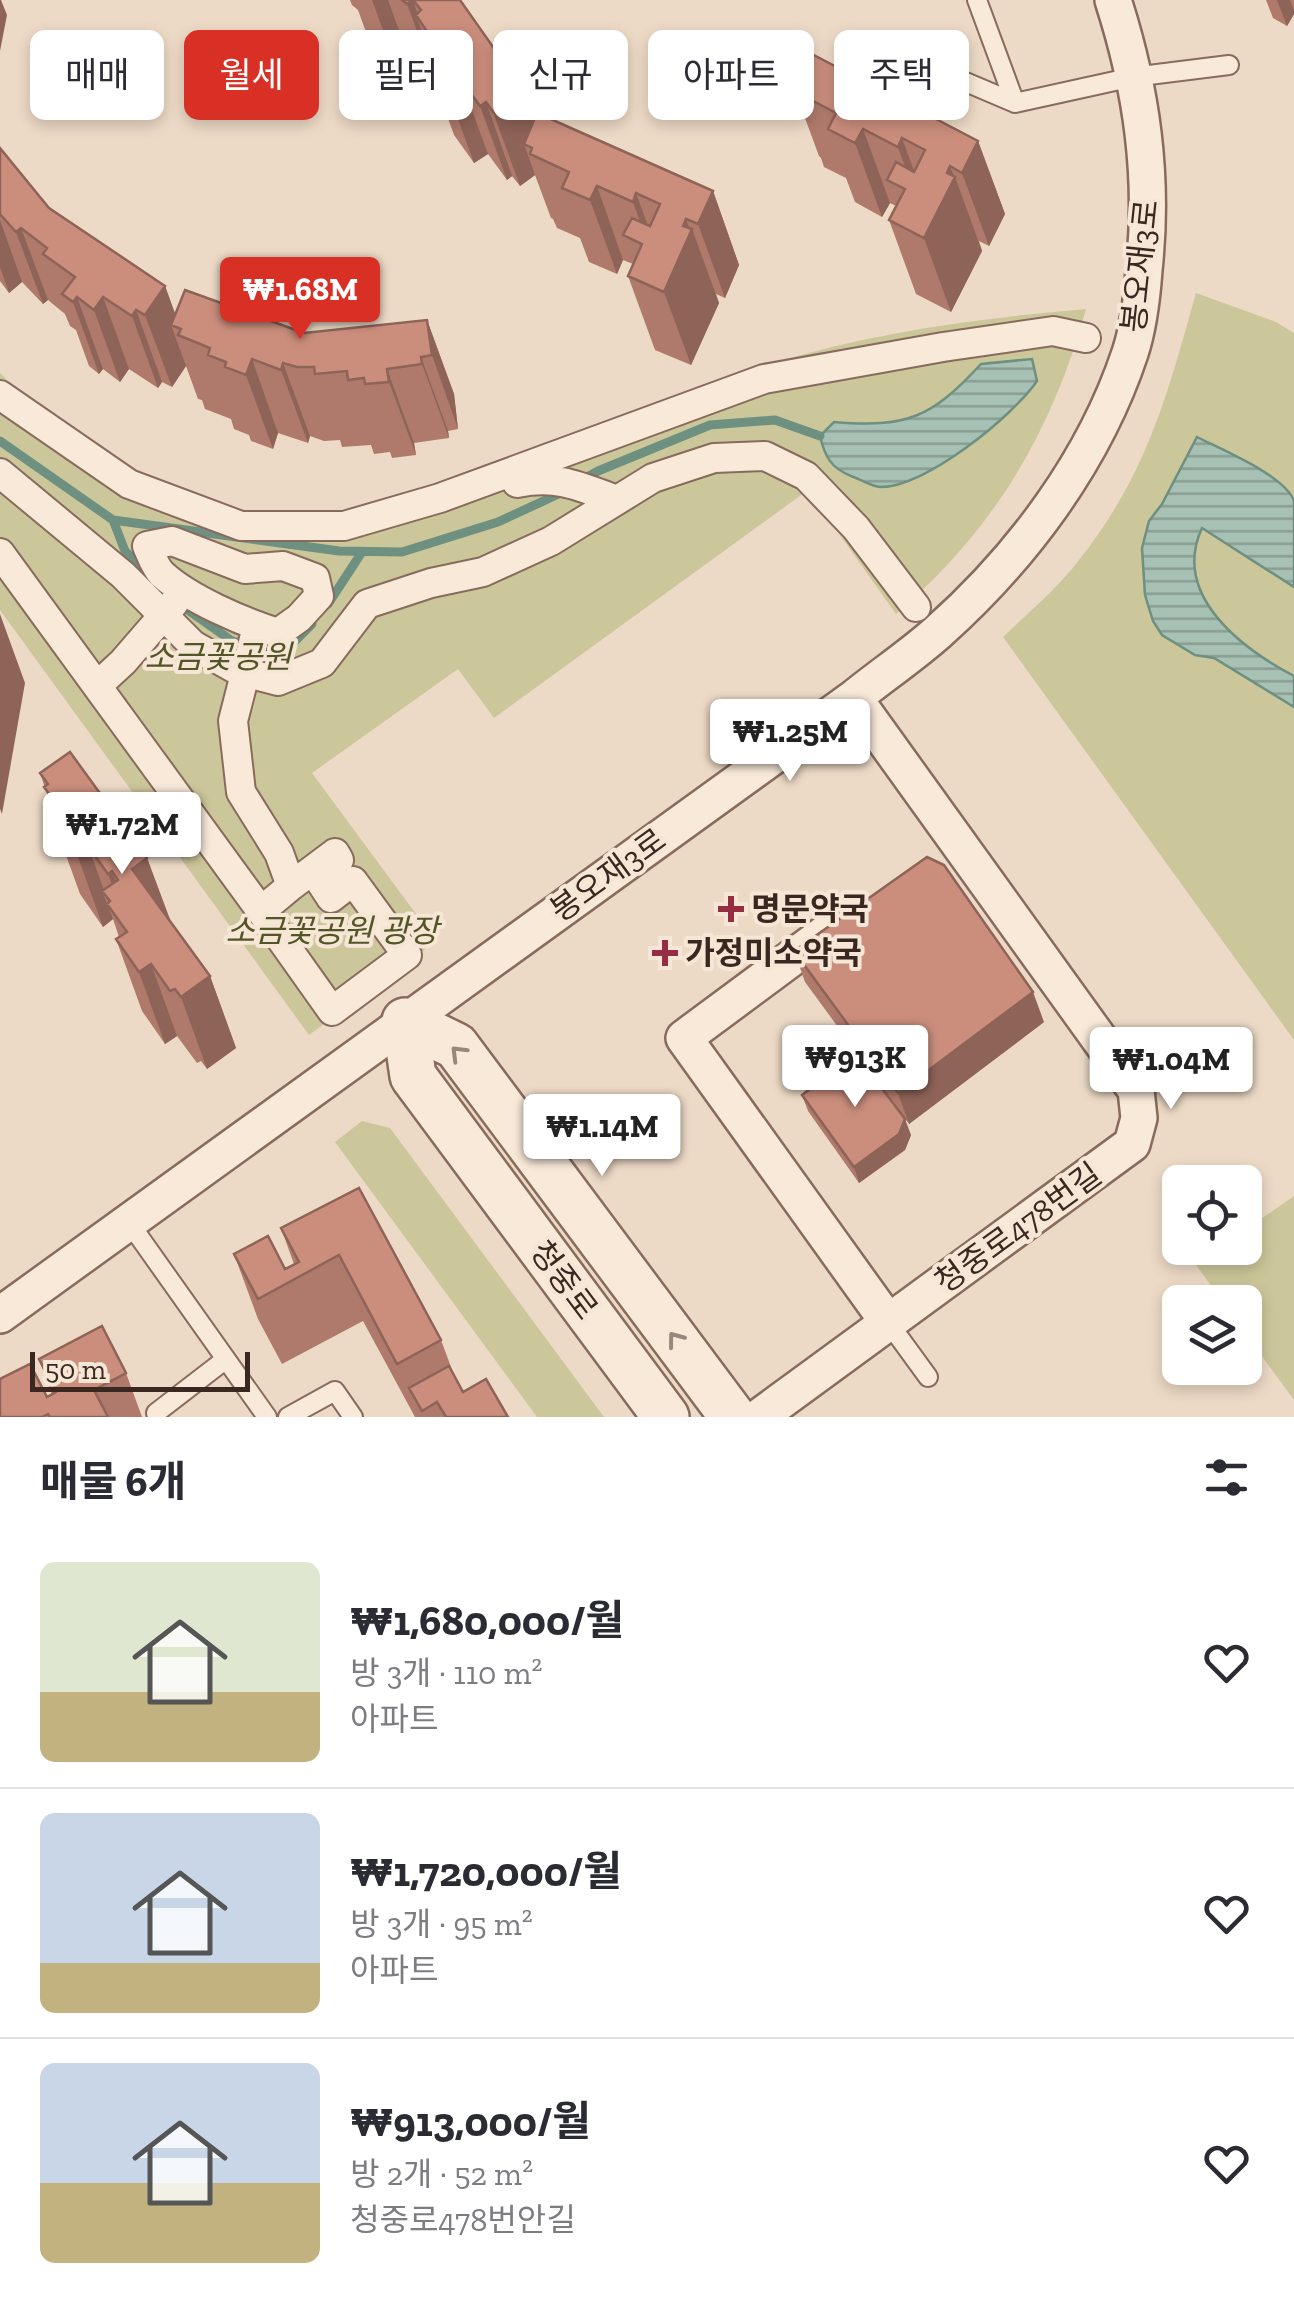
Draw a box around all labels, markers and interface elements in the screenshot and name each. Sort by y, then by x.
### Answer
chip: 매매 [30,30,164,120]
chip: 월세 [184,30,319,120]
chip: 필터 [339,30,473,120]
chip: 신규 [493,30,628,120]
chip: 아파트 [648,30,814,120]
chip: 주택 [834,30,969,120]
street label: 봉오재3로 [1114,198,1166,334]
pin: ₩1.68M [219,257,381,342]
text: ₩1.68M [242,270,358,308]
park label: 소금꽃공원 [144,638,294,676]
pin: ₩1.25M [709,699,871,784]
text: ₩1.25M [732,712,848,750]
pin: ₩1.72M [41,792,203,877]
text: ₩1.72M [65,805,179,843]
street label: 봉오재3로 [543,820,673,930]
place label: 명문약국 [751,890,869,928]
marker: 명문약국 [720,898,742,920]
park label: 소금꽃공원 광장 [225,912,443,950]
place label: 가정미소약국 [685,934,862,972]
marker: 가정미소약국 [654,942,676,964]
pin: ₩913K [785,1025,925,1110]
pin: ₩1.04M [1090,1027,1252,1112]
text: ₩913K [804,1038,906,1076]
text: ₩1.04M [1112,1040,1230,1078]
one-way arrow [451,1047,469,1065]
pin: ₩1.14M [521,1094,683,1179]
text: ₩1.14M [545,1107,659,1145]
street label: 청중로478번길 [927,1155,1109,1301]
map controls [1162,1165,1262,1385]
button: locate [1162,1165,1262,1265]
street label: 청중로 [522,1233,606,1327]
button: layers [1162,1285,1262,1385]
one-way arrow [669,1332,686,1350]
scale bar [30,1347,250,1392]
text: 50 m [45,1353,106,1386]
icon: filters [1199,1450,1254,1505]
text: 매물 6개 [40,1456,186,1507]
text: ₩1,680,000/월 [350,1595,624,1646]
icon: home [120,1602,240,1722]
icon: heart [1199,1635,1254,1690]
text: 방 3개 · 110 m² [350,1654,542,1692]
text: 아파트 [350,1700,438,1738]
text: ₩1,720,000/월 [350,1846,622,1897]
icon: home [120,1853,240,1973]
icon: heart [1199,1886,1254,1941]
text: 방 3개 · 95 m² [350,1905,533,1943]
text: 아파트 [350,1951,438,1989]
text: ₩913,000/월 [350,2096,591,2147]
icon: home [120,2103,240,2223]
icon: heart [1199,2136,1254,2191]
text: 방 2개 · 52 m² [350,2155,533,2193]
text: 청중로478번안길 [350,2201,576,2239]

